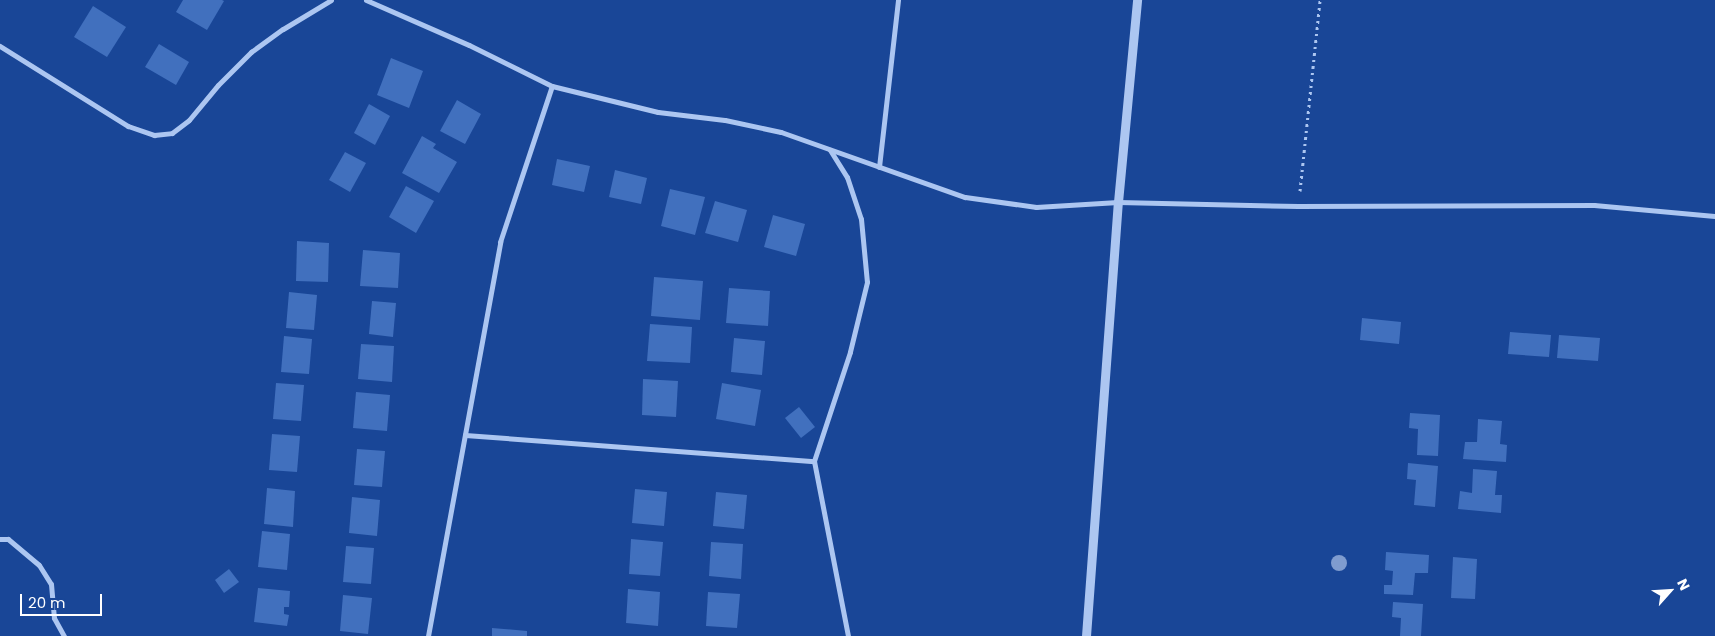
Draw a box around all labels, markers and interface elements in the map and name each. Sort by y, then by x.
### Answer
north arrow [1645,566,1695,616]
text: N [1672,575,1695,594]
scale bar [22,584,105,616]
text: 20 m [28,592,66,613]

